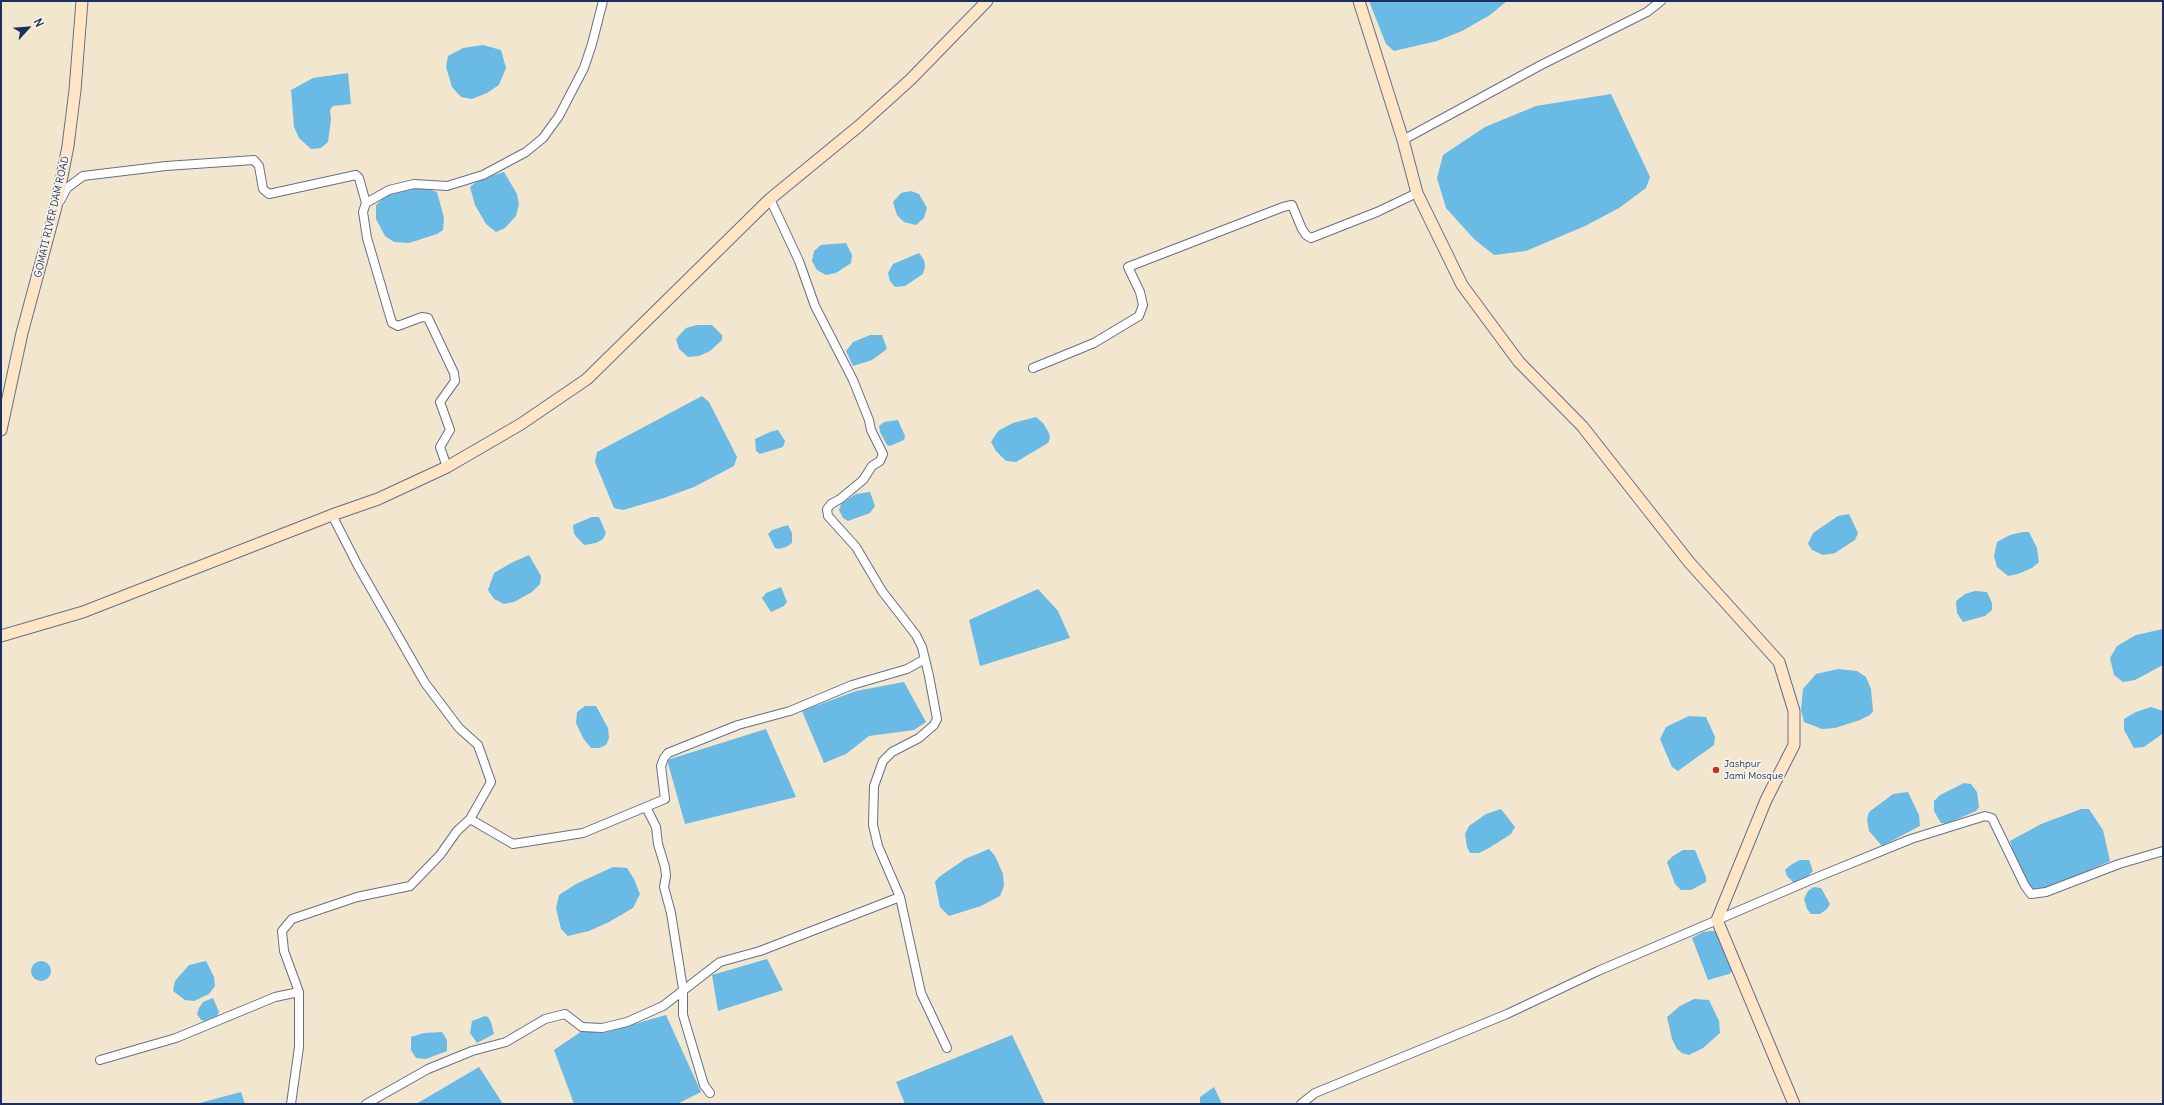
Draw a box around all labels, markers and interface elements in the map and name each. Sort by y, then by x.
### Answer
north arrow [8,8,48,48]
text: N [31,16,47,29]
street label: GOMATI RIVER DAM ROAD [32,155,72,279]
place label: Jashpur Jami Mosque [1724,758,1783,782]
marker: Jashpur Jami Mosque [1711,765,1721,775]

